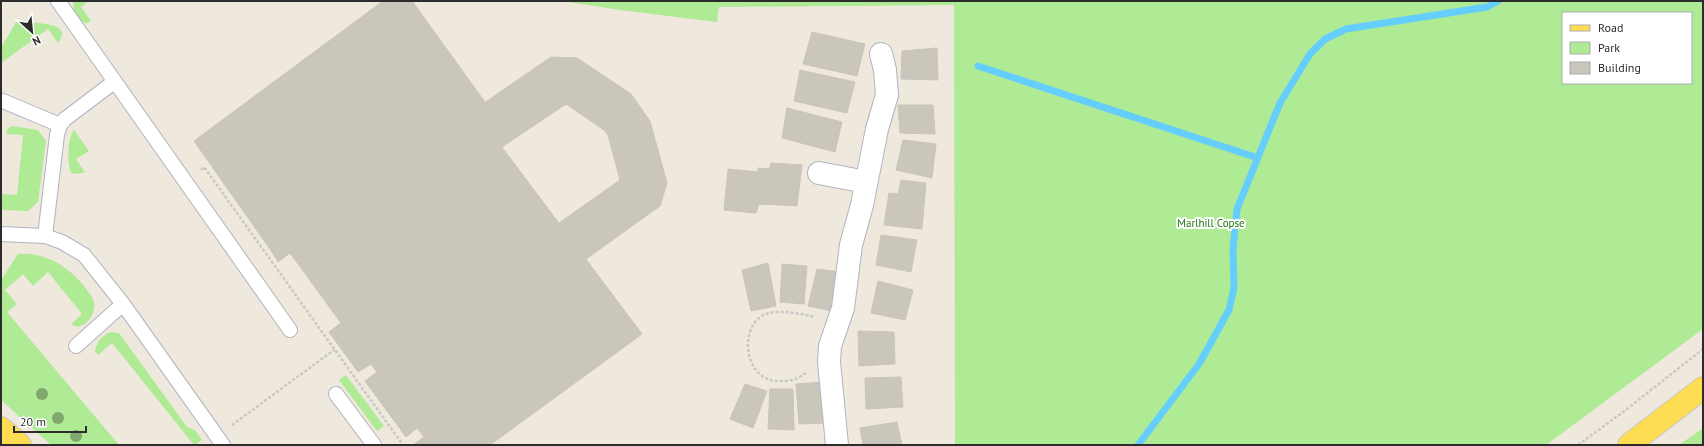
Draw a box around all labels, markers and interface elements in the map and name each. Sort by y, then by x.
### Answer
north arrow [12,12,52,52]
legend [1562,12,1692,84]
text: Road [1598,20,1623,35]
text: N [30,33,43,49]
text: Park [1598,40,1620,55]
text: Building [1598,60,1641,75]
park label: Marlhill Copse [1177,216,1245,230]
scale bar [14,408,86,434]
text: 20 m [20,414,46,429]

